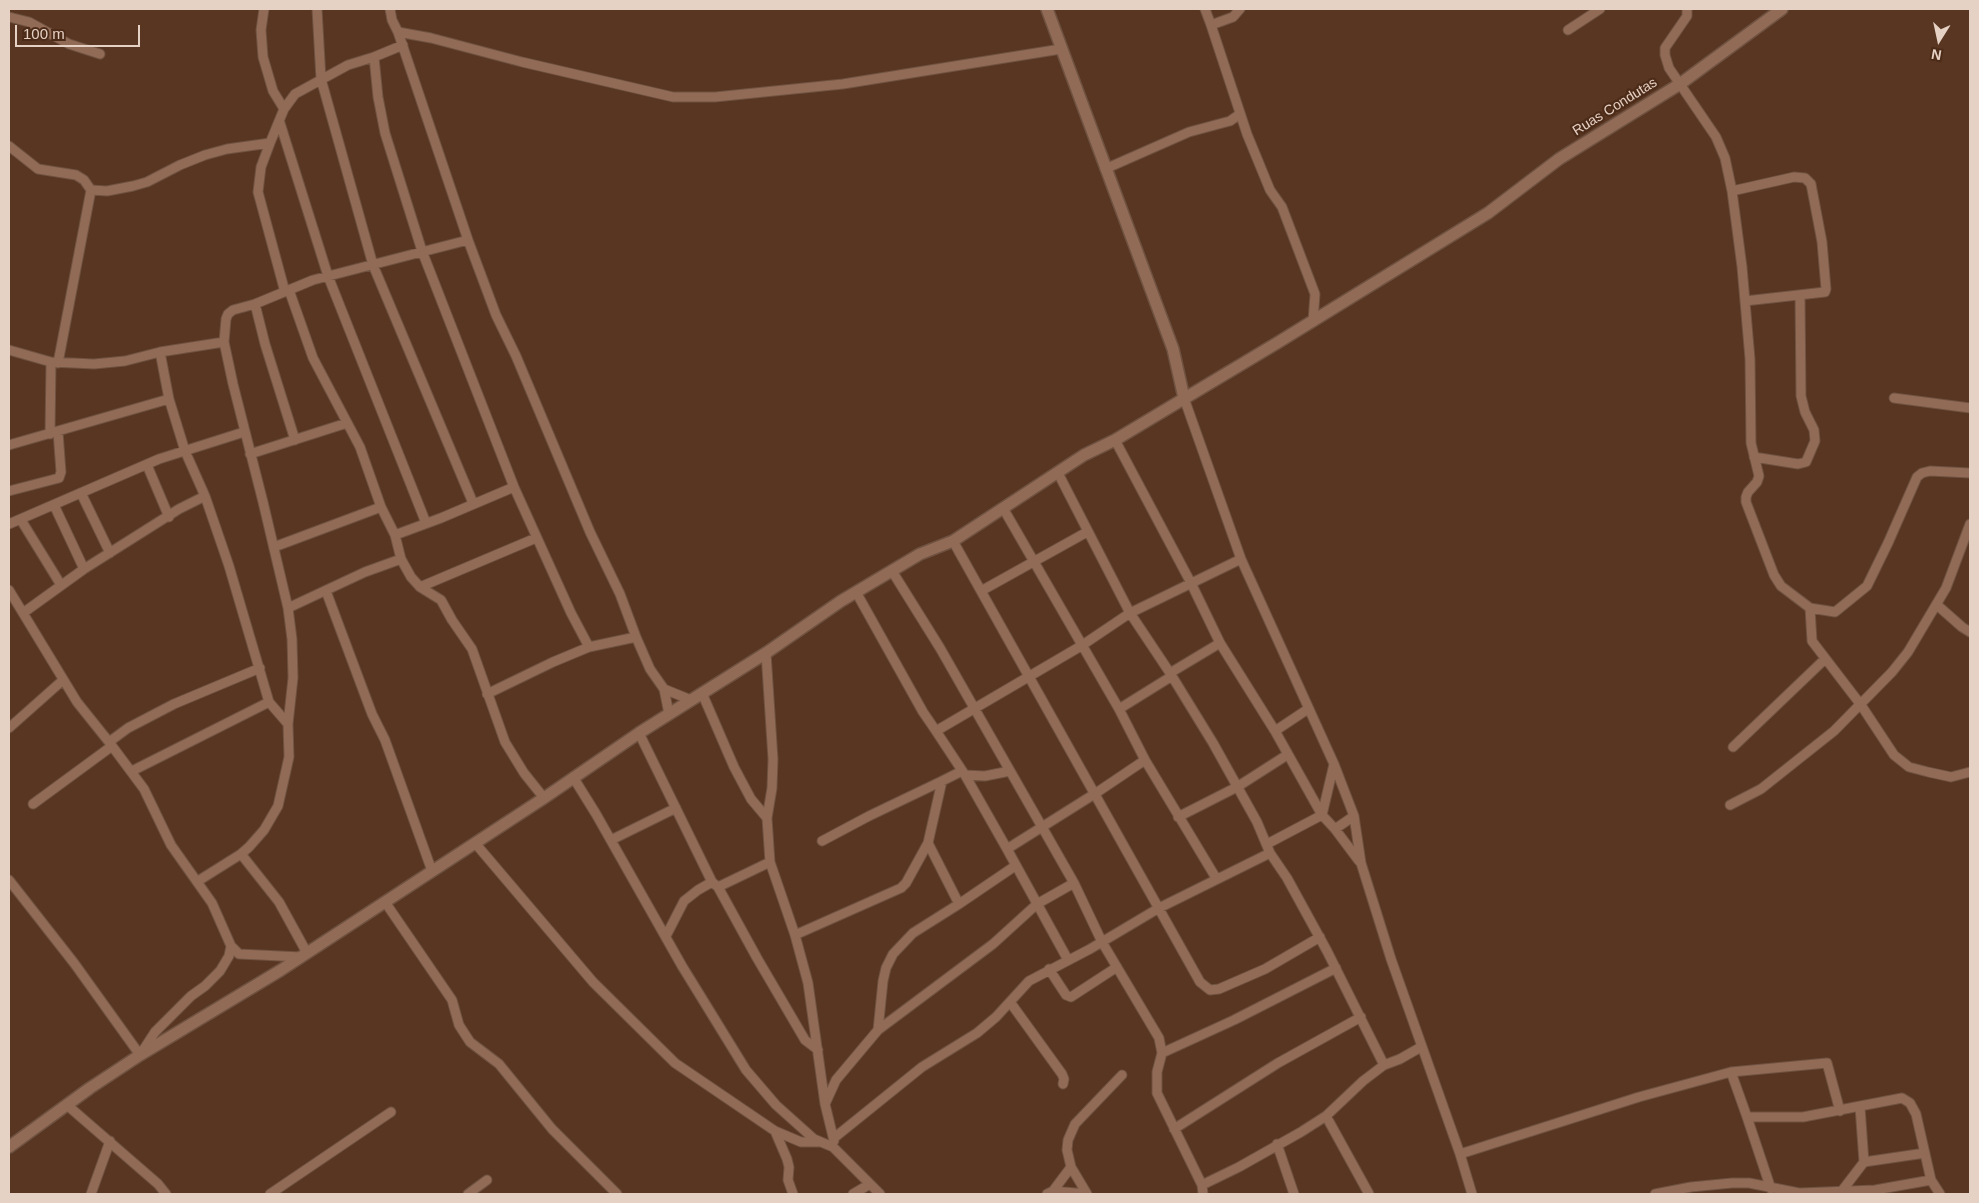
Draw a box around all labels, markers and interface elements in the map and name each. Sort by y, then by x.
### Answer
scale bar [18,15,142,47]
north arrow [1914,15,1964,65]
text: 100 m [23,25,65,42]
text: N [1930,46,1943,64]
street label: Ruas Condutas [1570,74,1660,140]

